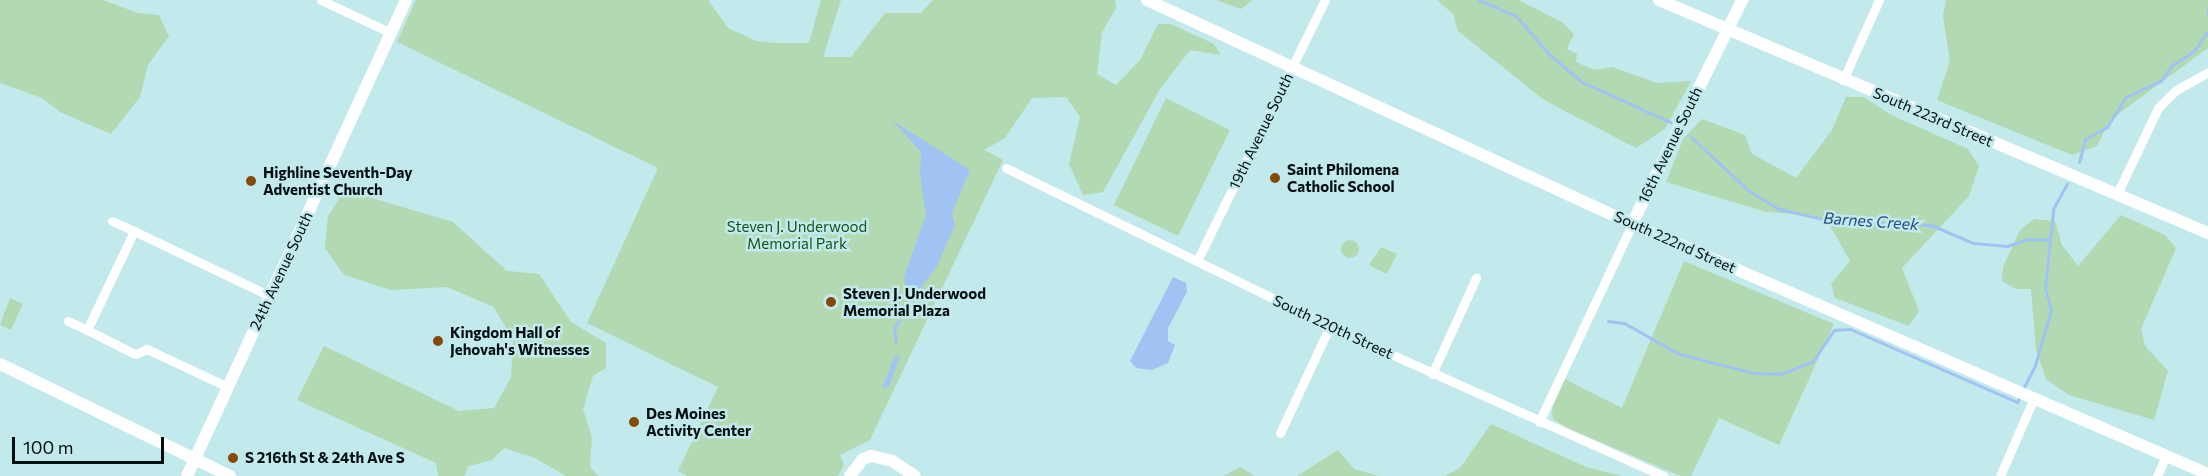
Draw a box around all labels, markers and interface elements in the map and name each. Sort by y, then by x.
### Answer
street label: 19th Avenue South [1225,70,1297,192]
street label: 16th Avenue South [1634,84,1706,206]
street label: South 223rd Street [1870,84,1996,150]
place label: Saint Philomena Catholic School [1287,160,1399,195]
place label: Highline Seventh-Day Adventist Church [263,163,412,198]
marker: Saint Philomena Catholic School [1268,171,1282,185]
marker: Highline Seventh-Day Adventist Church [244,174,258,188]
street label: South 222nd Street [1611,207,1739,277]
water label: Barnes Creek [1823,208,1919,234]
street label: 24th Avenue South [246,209,316,333]
park label: Steven J. Underwood Memorial Park [727,217,867,252]
place label: Steven J. Underwood Memorial Plaza [843,284,986,319]
street label: South 220th Street [1270,291,1396,363]
marker: Steven J. Underwood Memorial Plaza [824,295,838,309]
place label: Kingdom Hall of Jehovah's Witnesses [450,323,589,358]
marker: Kingdom Hall of Jehovah's Witnesses [431,334,445,348]
place label: Des Moines Activity Center [646,404,751,439]
marker: Des Moines Activity Center [627,415,641,429]
scale bar [15,425,166,463]
text: 100 m [23,436,73,458]
place label: S 216th St & 24th Ave S [245,449,405,467]
marker: S 216th St & 24th Ave S [226,451,240,465]

